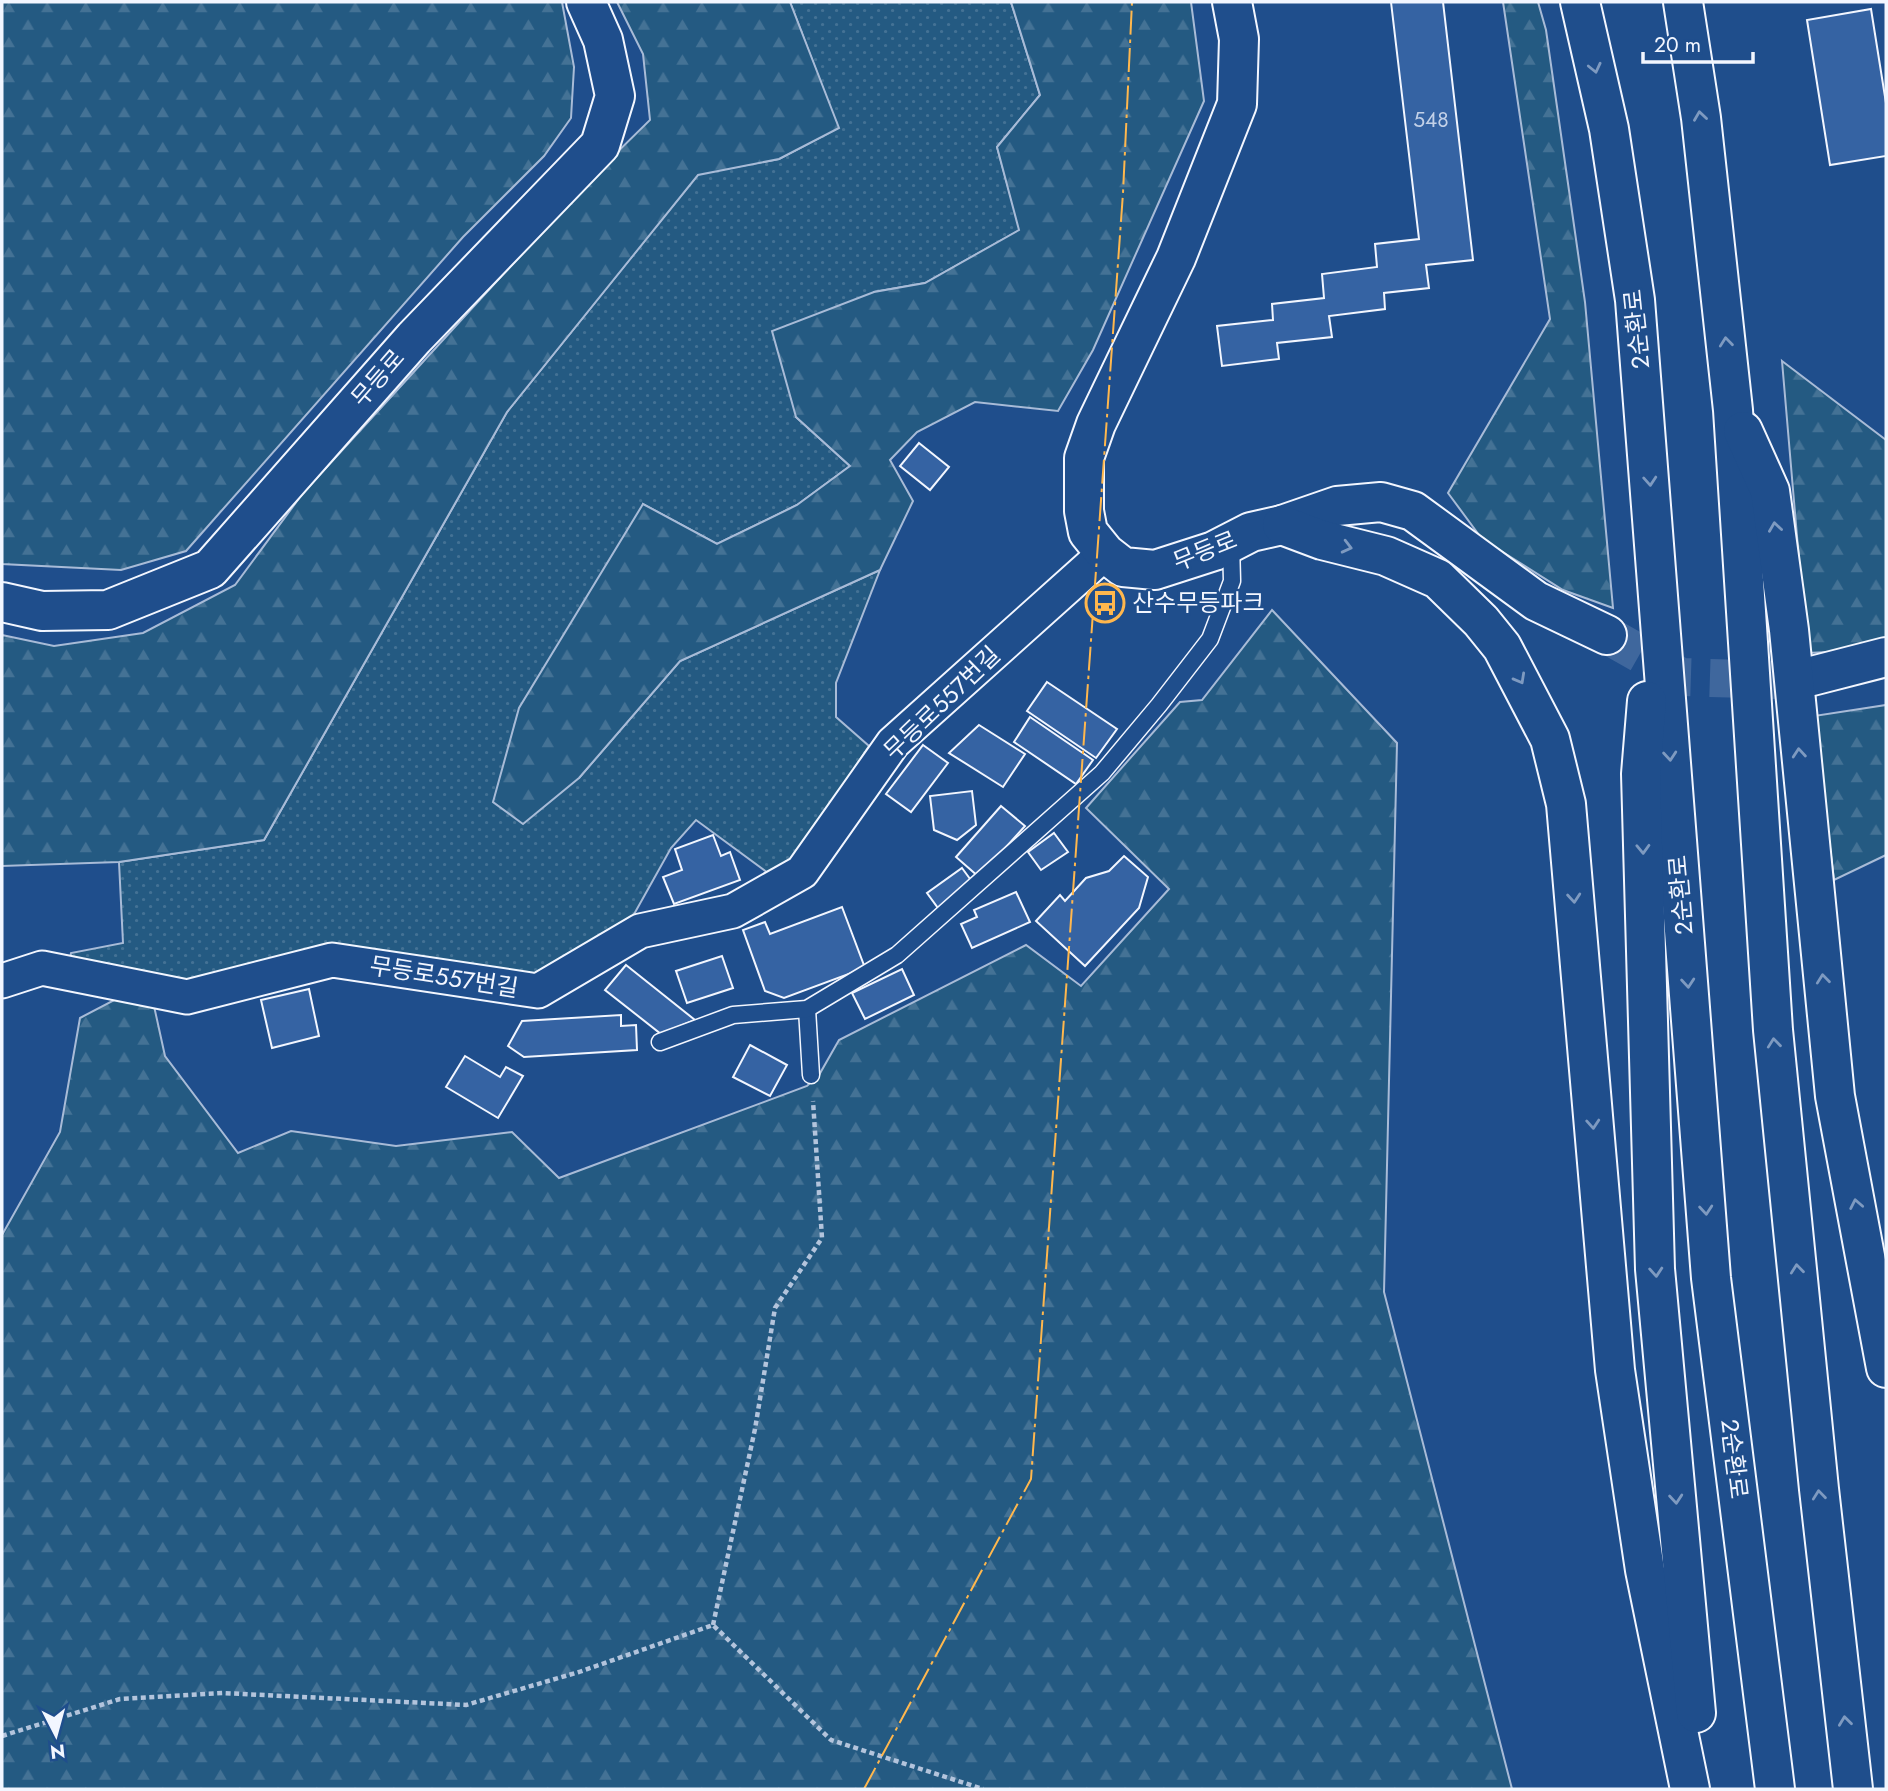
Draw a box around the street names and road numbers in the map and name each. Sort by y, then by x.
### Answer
street label: 2순환로 [1615,287,1658,371]
street label: 무등로 [343,341,413,414]
street label: 무등로 [1168,522,1242,579]
street label: 무등로557번길 [876,638,1008,767]
street label: 2순환로 [1660,854,1701,936]
street label: 무등로557번길 [367,947,521,1006]
street label: 2순환로 [1712,1417,1757,1501]

